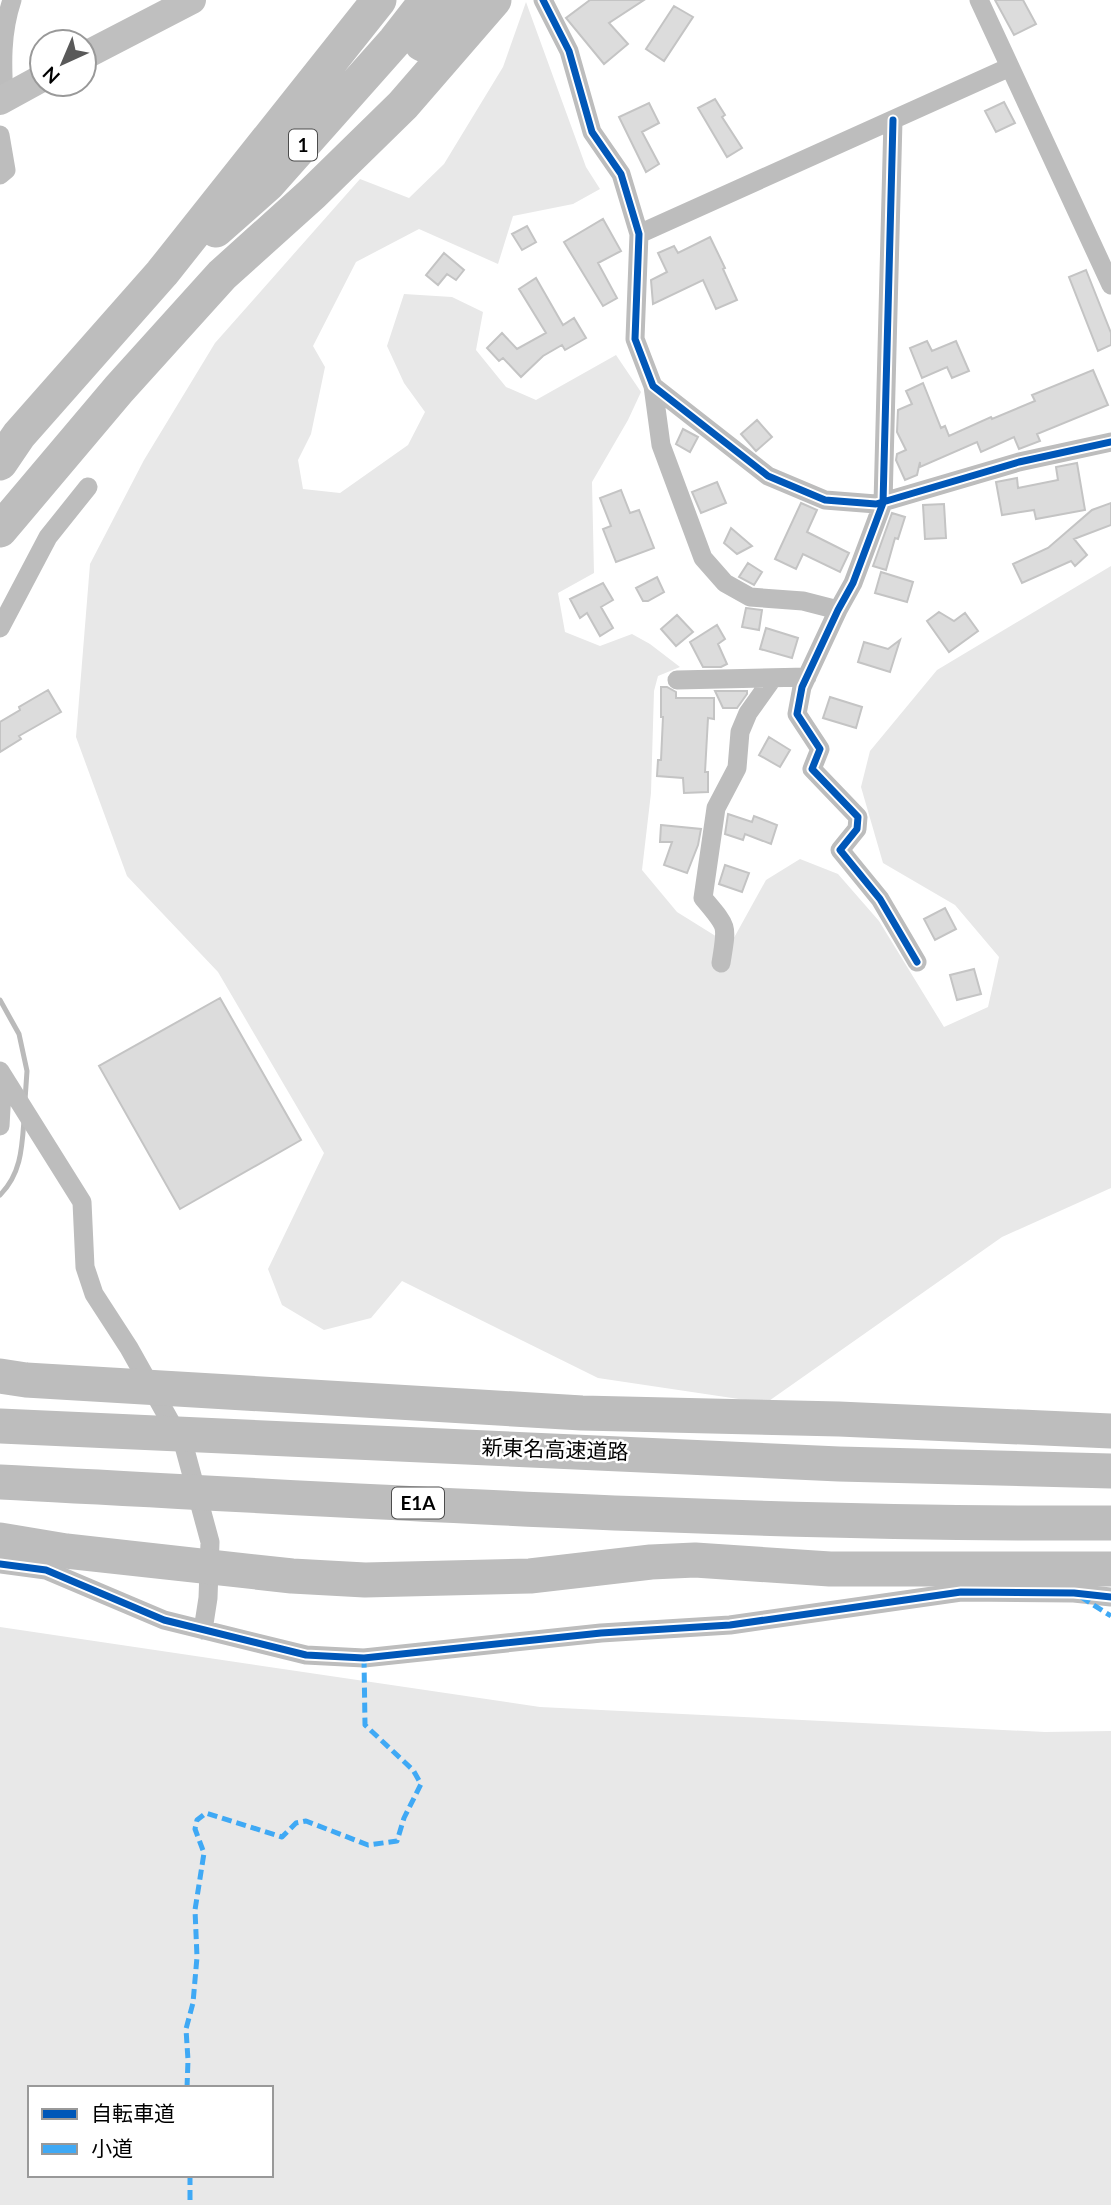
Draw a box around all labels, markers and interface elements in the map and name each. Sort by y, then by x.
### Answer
north arrow [28,28,98,98]
text: N [38,62,64,89]
road number: 1 [289,130,317,160]
street label: 新東名高速道路 [481,1433,629,1464]
road number: E1A [392,1488,444,1518]
legend [28,2086,273,2177]
text: 自転車道 [91,2100,175,2125]
text: 小道 [91,2135,133,2160]

